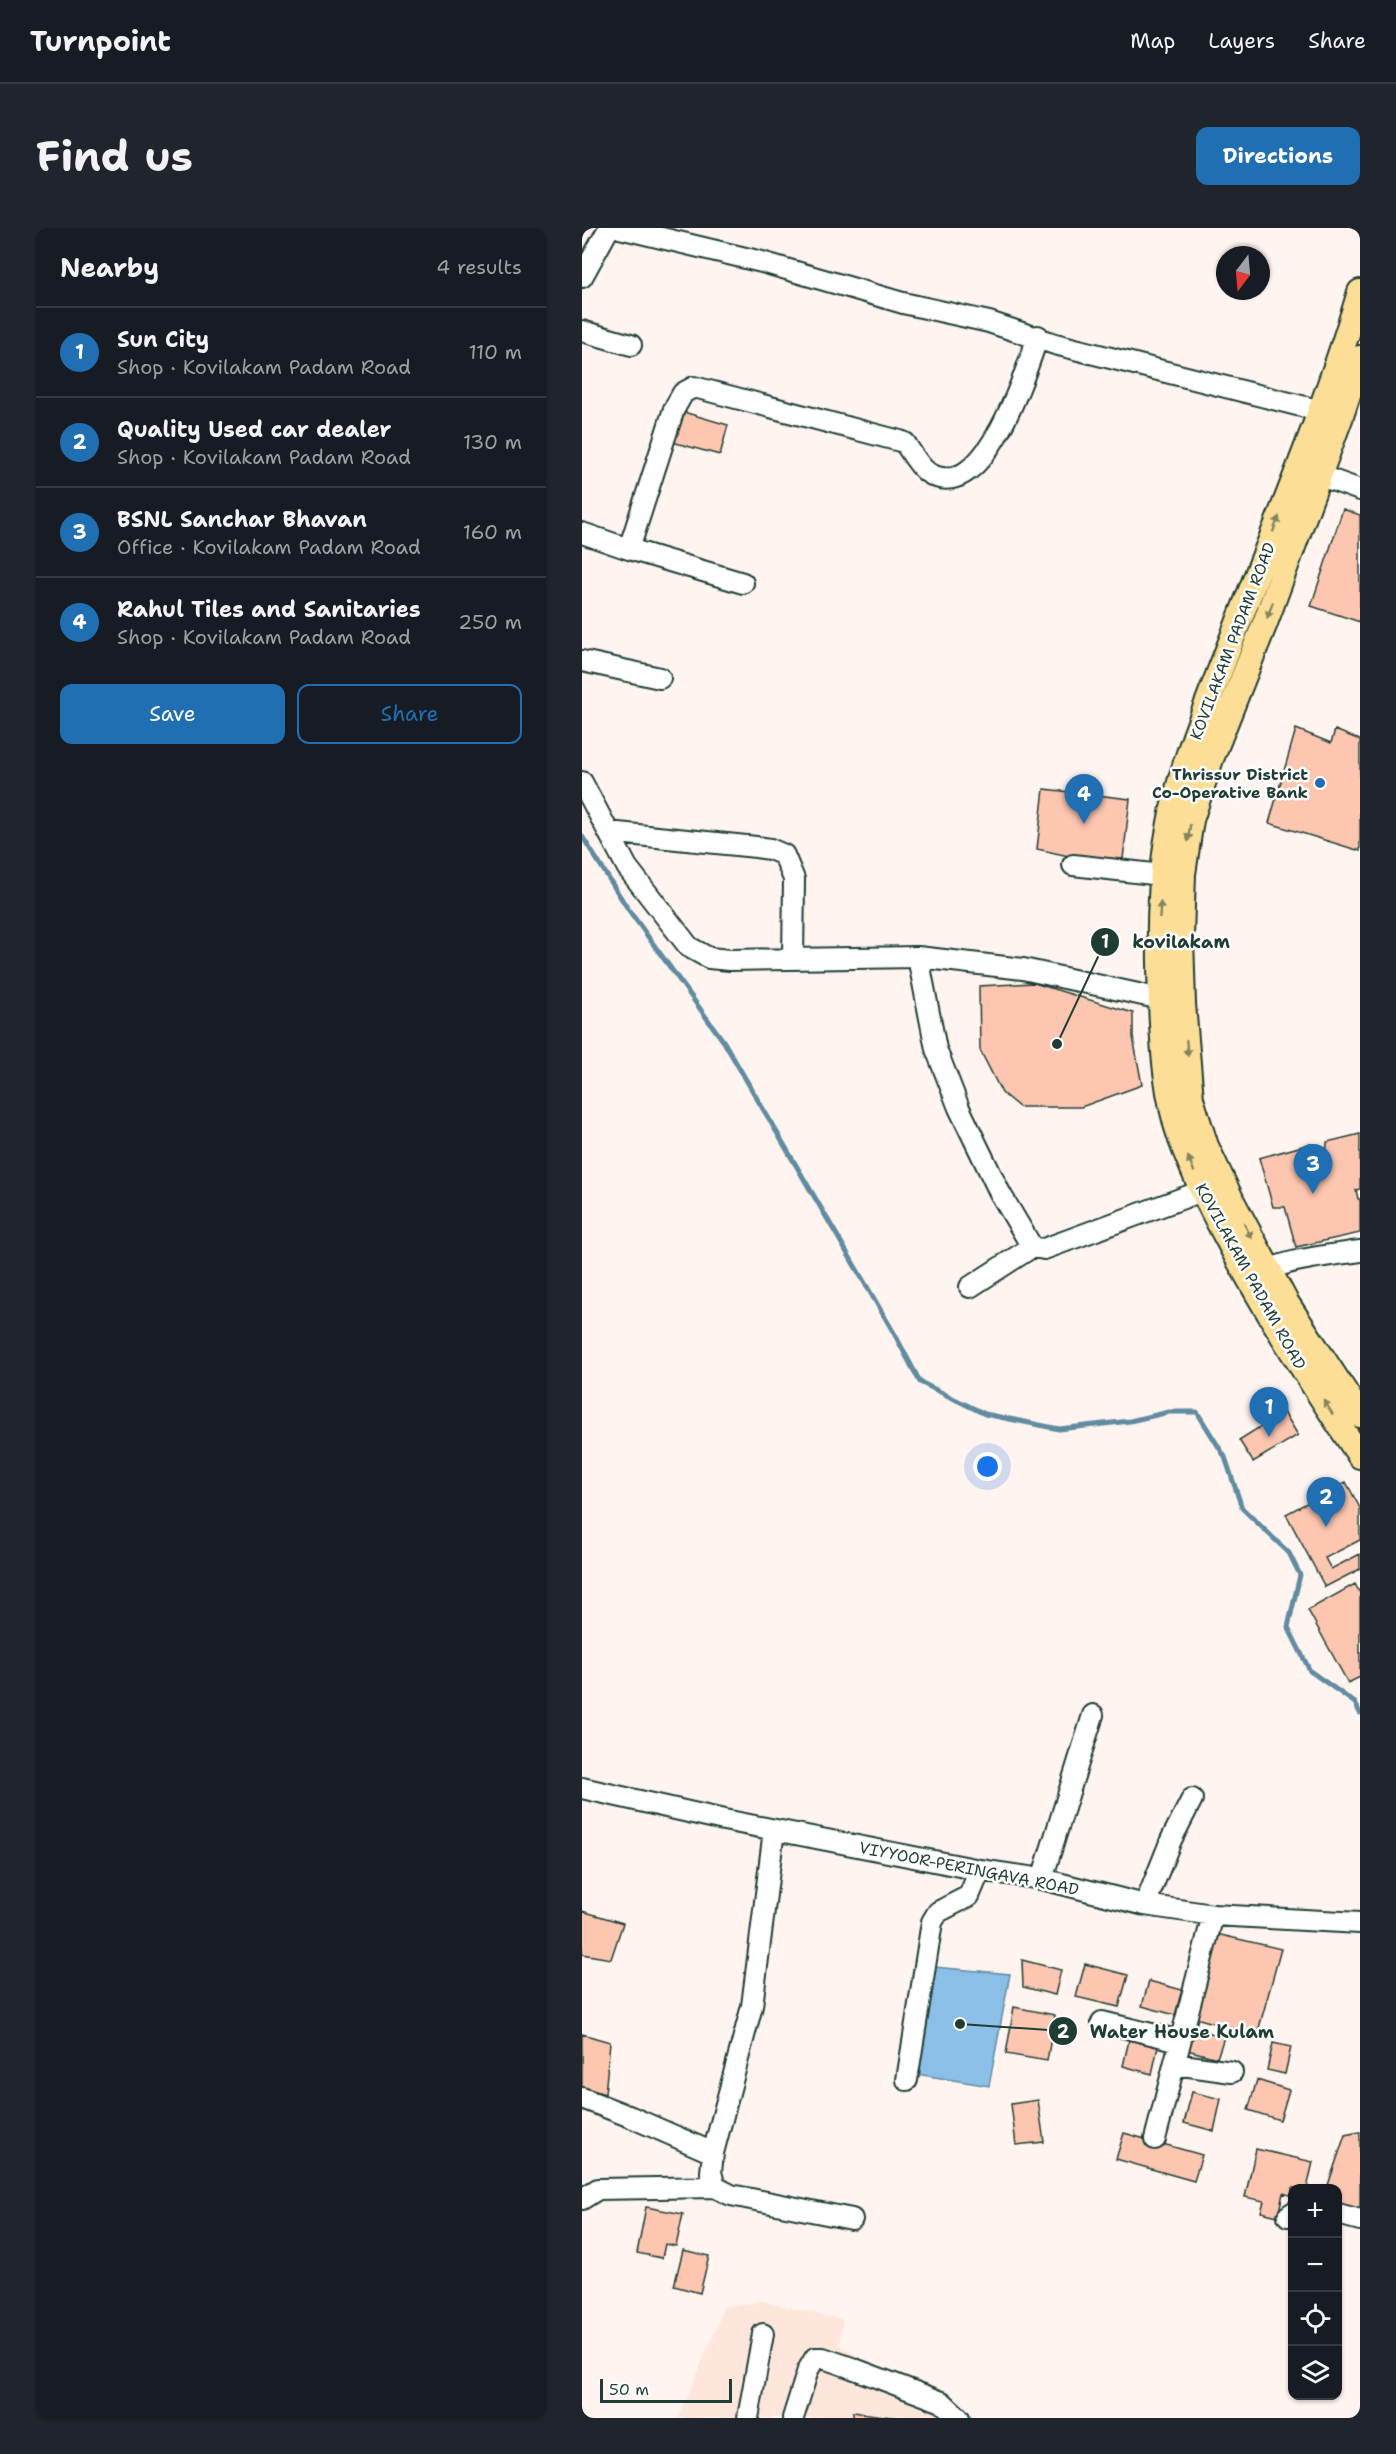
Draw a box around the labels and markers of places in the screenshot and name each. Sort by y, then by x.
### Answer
place label: Thrissur District Co-Operative Bank [1152,764,1308,803]
pin: 4 [1064,774,1104,824]
marker: Thrissur District Co-Operative Bank [1313,776,1327,790]
callout: kovilakam [1090,924,1241,960]
pin: 3 [1294,1144,1332,1194]
pin: 1 [1250,1388,1288,1437]
pin: 2 [1306,1478,1346,1527]
callout: Water House Kulam [1048,2013,1286,2049]

